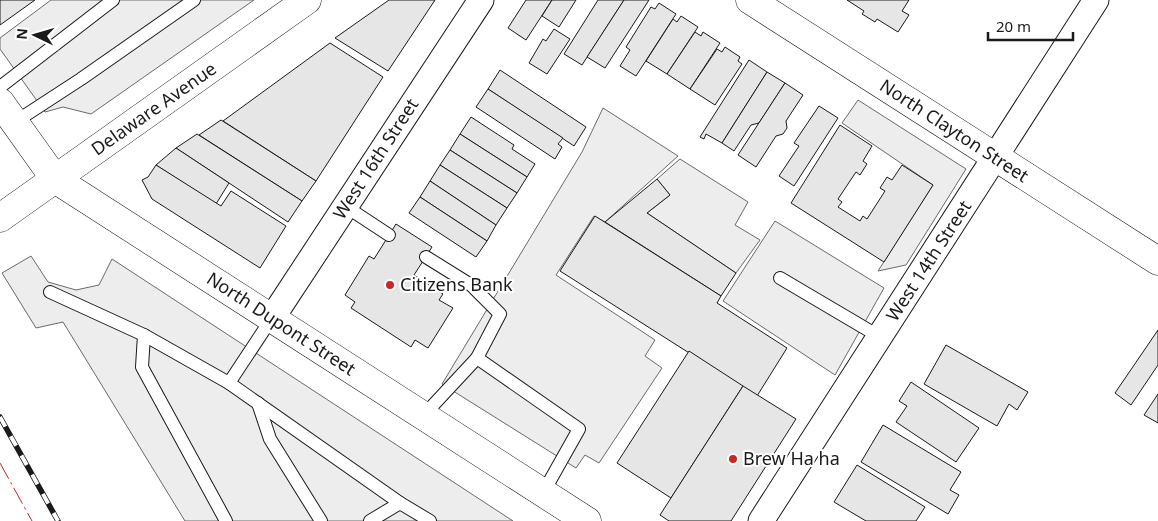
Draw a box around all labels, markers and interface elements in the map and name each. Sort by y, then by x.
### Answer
north arrow [10,10,60,60]
scale bar [988,10,1073,42]
text: 20 m [996,16,1031,36]
text: N [12,27,32,40]
street label: Delaware Avenue [86,56,221,160]
street label: North Clayton Street [875,73,1034,188]
street label: West 16th Street [327,93,423,223]
street label: West 14th Street [880,195,976,325]
street label: North Dupont Street [202,266,361,381]
place label: Citizens Bank [400,272,513,296]
marker: Citizens Bank [384,279,396,291]
place label: Brew Ha ha [743,446,840,470]
marker: Brew Ha ha [727,453,739,465]

